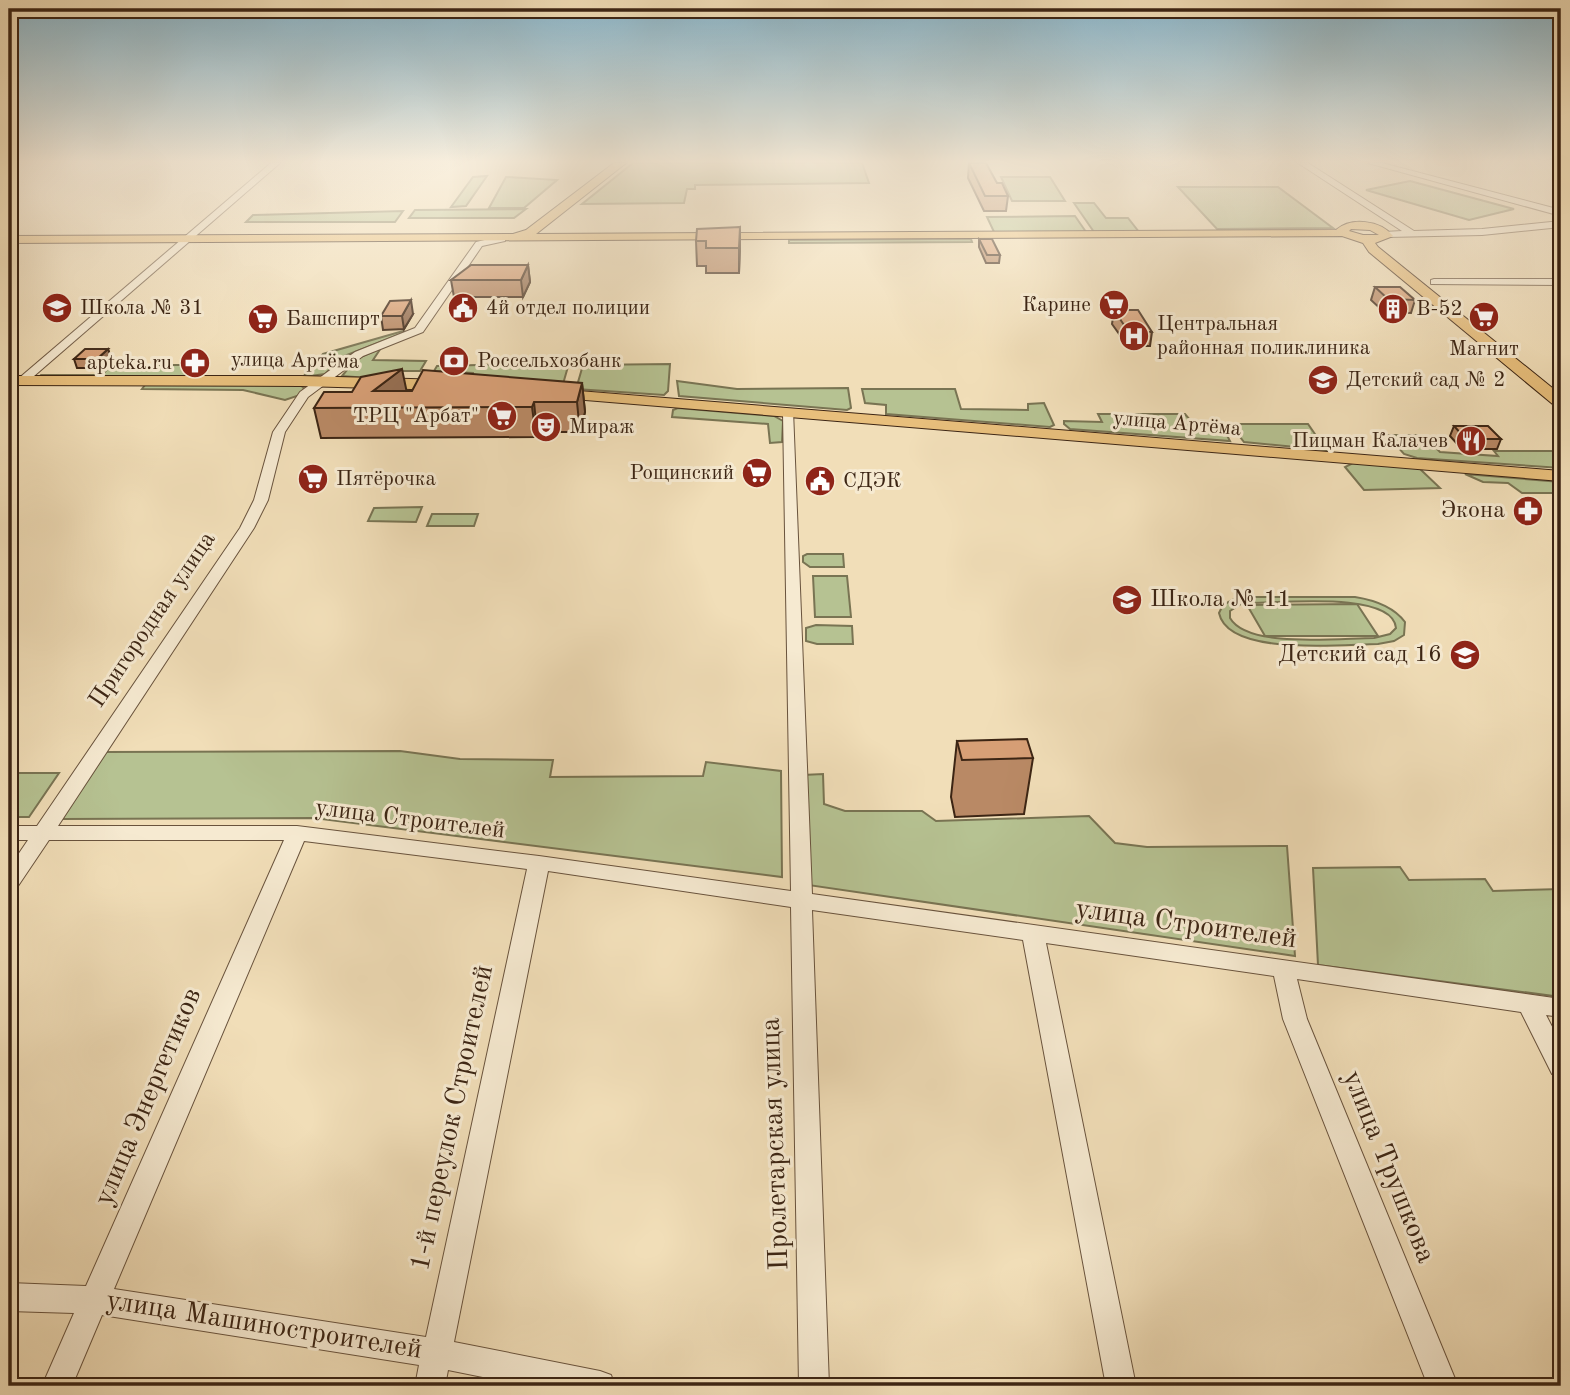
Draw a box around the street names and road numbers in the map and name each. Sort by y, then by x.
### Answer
street label: улица Артёма [231,349,359,373]
street label: улица Артёма [1112,408,1242,440]
street label: Пригородная улица [85,528,221,712]
street label: улица Строителей [314,796,506,844]
street label: улица Строителей [1074,896,1298,954]
street label: 1-й переулок Строителей [407,963,499,1273]
street label: улица Энергетиков [91,984,207,1210]
street label: Пролетарская улица [758,1017,794,1271]
street label: улица Трушкова [1337,1067,1439,1267]
street label: улица Машиностроителей [104,1287,424,1365]

